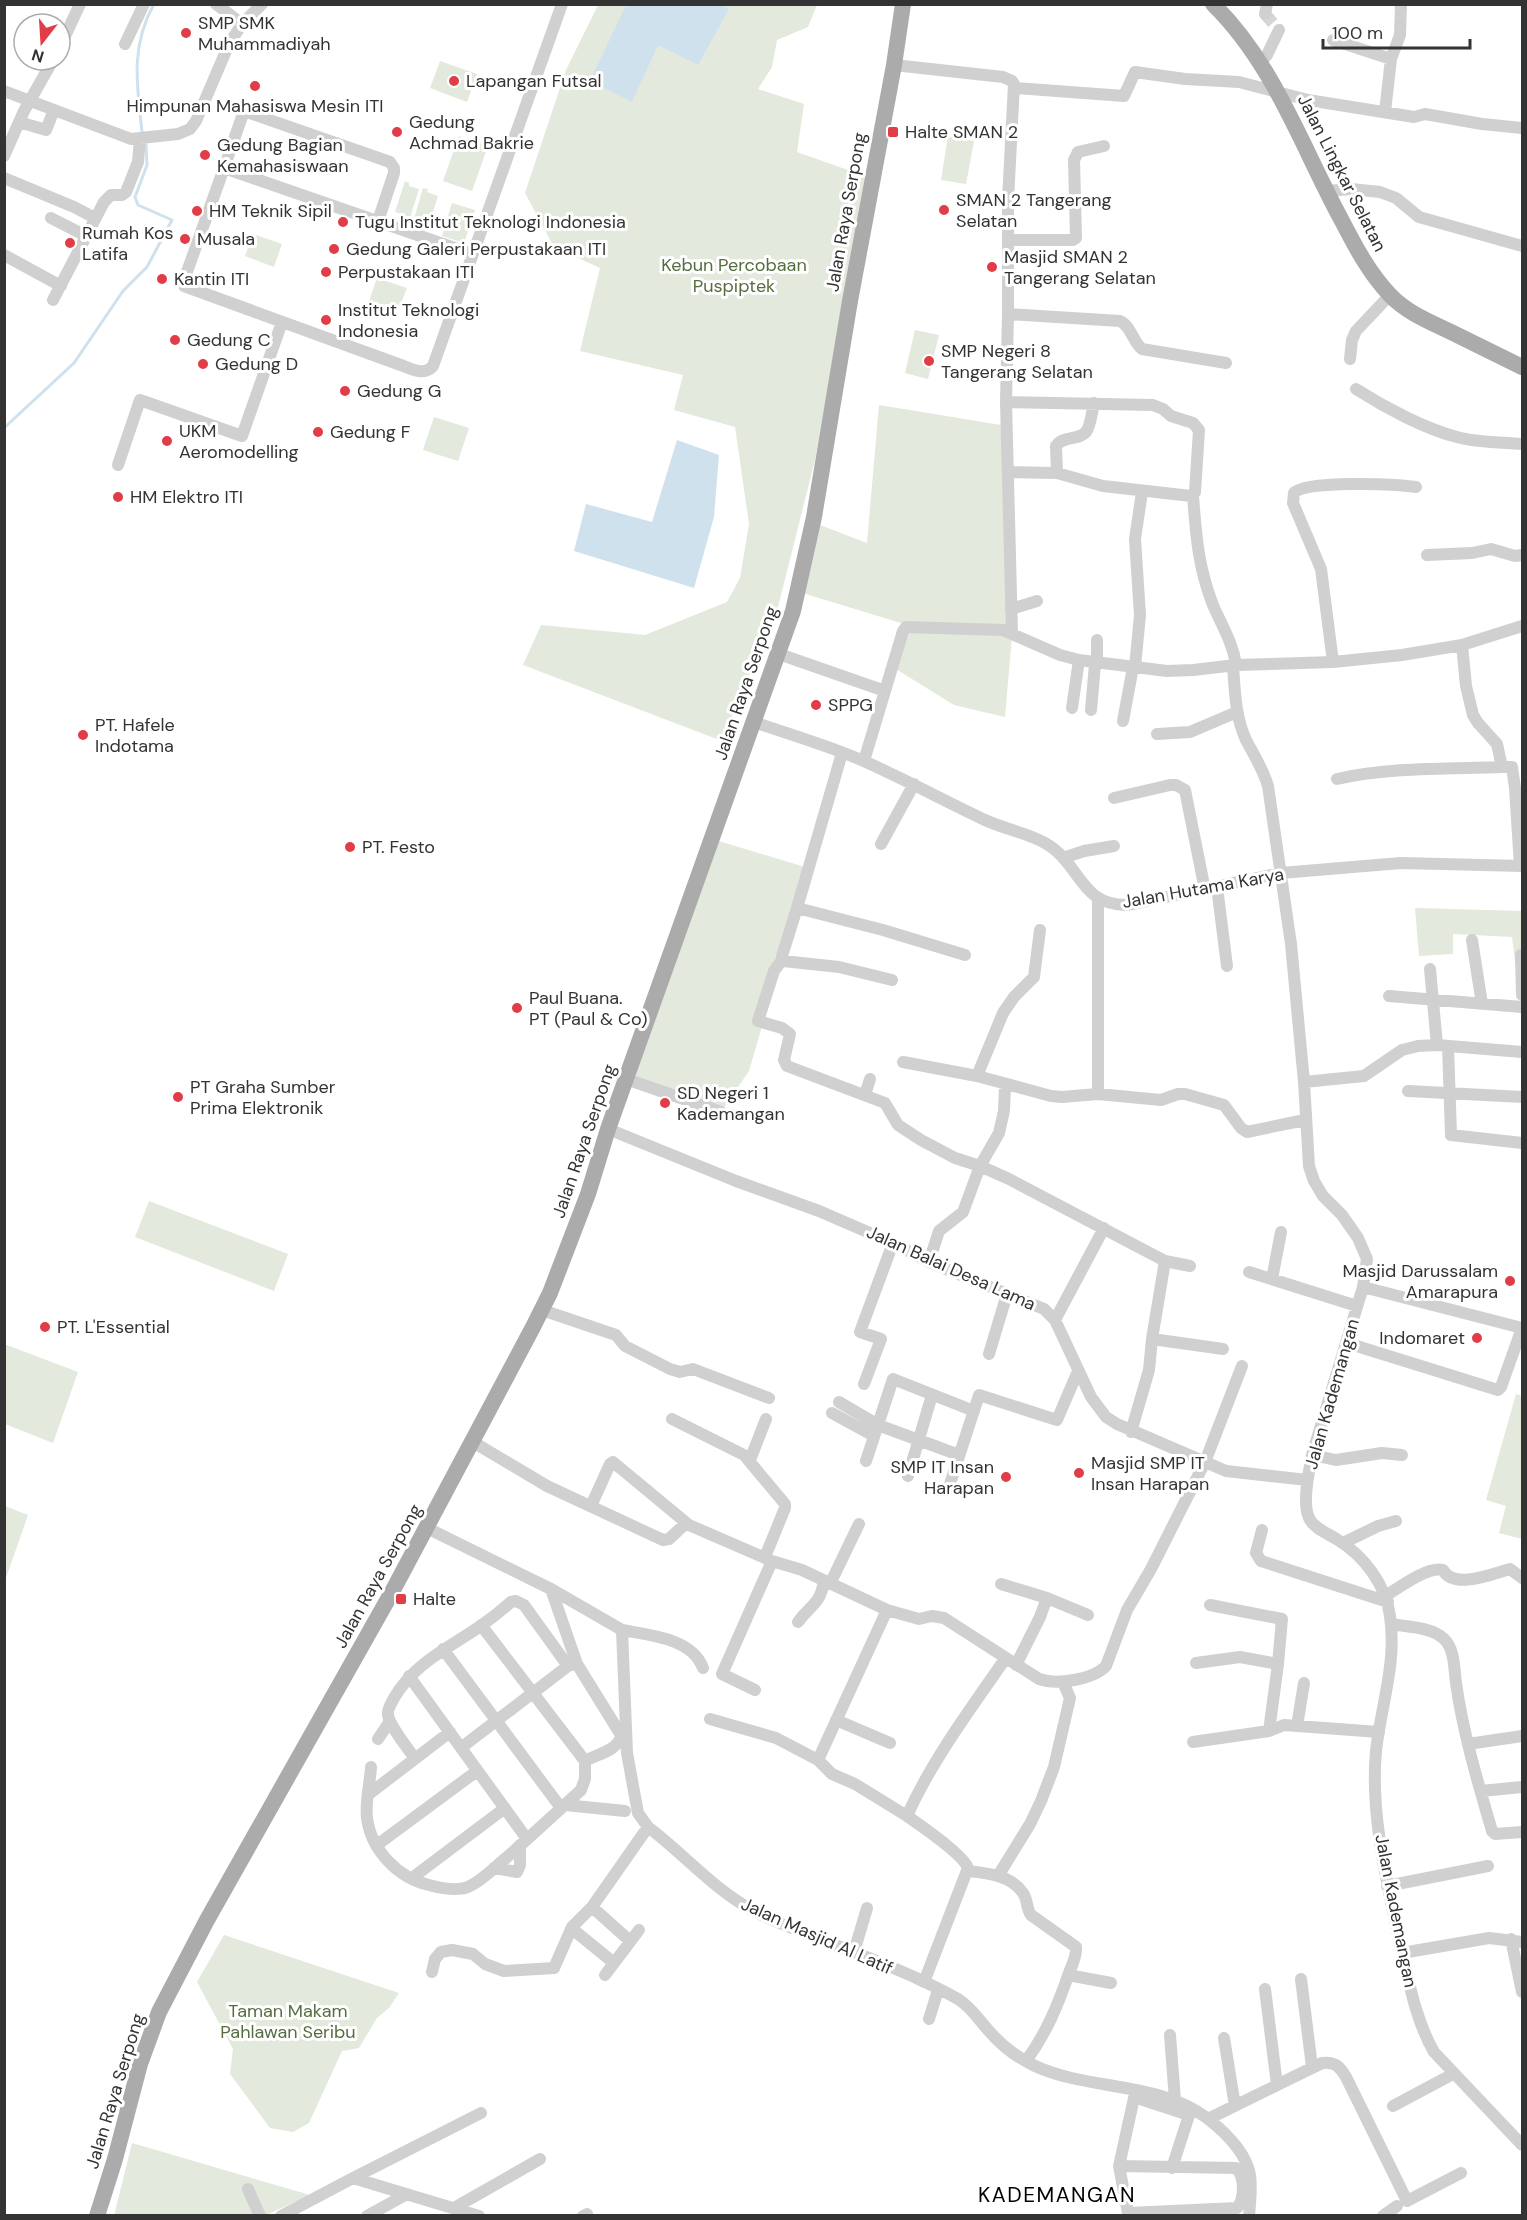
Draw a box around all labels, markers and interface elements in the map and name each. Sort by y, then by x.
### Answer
place label: SMP SMK Muhammadiyah [198,11,331,56]
north arrow [12,12,72,72]
scale bar [1323,12,1470,50]
text: 100 m [1332,21,1383,45]
marker: SMP SMK Muhammadiyah [179,26,193,40]
text: N [29,44,46,68]
place label: Lapangan Futsal [466,69,601,93]
marker: Lapangan Futsal [447,74,461,88]
marker: Himpunan Mahasiswa Mesin ITI [248,79,262,93]
street label: Jalan Lingkar Selatan [1292,90,1392,256]
place label: Himpunan Mahasiswa Mesin ITI [127,94,383,118]
place label: Gedung Achmad Bakrie [409,110,534,155]
place label: Halte SMAN 2 [905,120,1018,144]
marker: Gedung Achmad Bakrie [390,125,404,139]
marker: Halte SMAN 2 [886,125,900,139]
street label: Jalan Raya Serpong [820,130,872,294]
place label: Gedung Bagian Kemahasiswaan [217,133,349,178]
marker: Gedung Bagian Kemahasiswaan [198,148,212,162]
place label: SMAN 2 Tangerang Selatan [956,188,1112,233]
place label: HM Teknik Sipil [209,199,332,223]
marker: SMAN 2 Tangerang Selatan [937,203,951,217]
marker: HM Teknik Sipil [190,204,204,218]
place label: Tugu Institut Teknologi Indonesia [355,210,626,234]
marker: Tugu Institut Teknologi Indonesia [336,215,350,229]
place label: Rumah Kos Latifa [82,221,174,266]
place label: Musala [197,227,255,251]
marker: Musala [178,232,192,246]
marker: Rumah Kos Latifa [63,236,77,250]
place label: Gedung Galeri Perpustakaan ITI [346,237,606,261]
marker: Gedung Galeri Perpustakaan ITI [327,242,341,256]
place label: Masjid SMAN 2 Tangerang Selatan [1004,245,1156,290]
park label: Kebun Percobaan Puspiptek [661,253,807,298]
place label: Perpustakaan ITI [338,260,474,284]
marker: Masjid SMAN 2 Tangerang Selatan [985,260,999,274]
marker: Perpustakaan ITI [319,265,333,279]
place label: Kantin ITI [174,267,249,291]
marker: Kantin ITI [155,272,169,286]
place label: Institut Teknologi Indonesia [338,298,479,343]
marker: Institut Teknologi Indonesia [319,313,333,327]
place label: Gedung C [187,328,271,352]
marker: Gedung C [168,333,182,347]
place label: SMP Negeri 8 Tangerang Selatan [941,339,1093,384]
place label: Gedung D [215,352,298,376]
marker: SMP Negeri 8 Tangerang Selatan [922,354,936,368]
marker: Gedung D [196,357,210,371]
place label: Gedung G [357,379,441,403]
marker: Gedung G [338,384,352,398]
place label: UKM Aeromodelling [179,419,299,464]
place label: Gedung F [330,420,411,444]
marker: Gedung F [311,425,325,439]
marker: UKM Aeromodelling [160,434,174,448]
place label: HM Elektro ITI [130,485,243,509]
marker: HM Elektro ITI [111,490,125,504]
street label: Jalan Raya Serpong [708,603,784,763]
place label: SPPG [828,693,873,717]
marker: SPPG [809,698,823,712]
place label: PT. Hafele Indotama [95,713,175,758]
marker: PT. Hafele Indotama [76,728,90,742]
place label: PT. Festo [362,835,435,859]
marker: PT. Festo [343,840,357,854]
street label: Jalan Hutama Karya [1120,862,1286,914]
place label: Paul Buana. PT (Paul & Co) [529,986,648,1031]
marker: Paul Buana. PT (Paul & Co) [510,1001,524,1015]
street label: Jalan Raya Serpong [546,1061,622,1221]
place label: PT Graha Sumber Prima Elektronik [190,1075,336,1120]
place label: SD Negeri 1 Kademangan [677,1081,785,1126]
marker: PT Graha Sumber Prima Elektronik [171,1090,185,1104]
marker: SD Negeri 1 Kademangan [658,1096,672,1110]
street label: Jalan Balai Desa Lama [863,1220,1039,1316]
place label: Masjid Darussalam Amarapura [1342,1259,1498,1304]
marker: Masjid Darussalam Amarapura [1503,1274,1517,1288]
place label: PT. L'Essential [57,1315,170,1339]
street label: Jalan Kademangan [1299,1316,1365,1472]
marker: PT. L'Essential [38,1320,52,1334]
place label: Indomaret [1379,1326,1465,1350]
marker: Indomaret [1470,1331,1484,1345]
place label: Masjid SMP IT Insan Harapan [1091,1451,1209,1496]
place label: SMP IT Insan Harapan [890,1455,994,1500]
marker: Masjid SMP IT Insan Harapan [1072,1466,1086,1480]
marker: SMP IT Insan Harapan [999,1470,1013,1484]
street label: Jalan Raya Serpong [328,1500,428,1652]
place label: Halte [413,1587,456,1611]
marker: Halte [394,1592,408,1606]
street label: Jalan Kademangan [1369,1832,1423,1990]
street label: Jalan Masjid Al Latif [737,1892,897,1980]
park label: Taman Makam Pahlawan Seribu [220,1999,356,2044]
street label: Jalan Raya Serpong [80,2010,150,2172]
district label: KADEMANGAN [978,2181,1136,2209]

